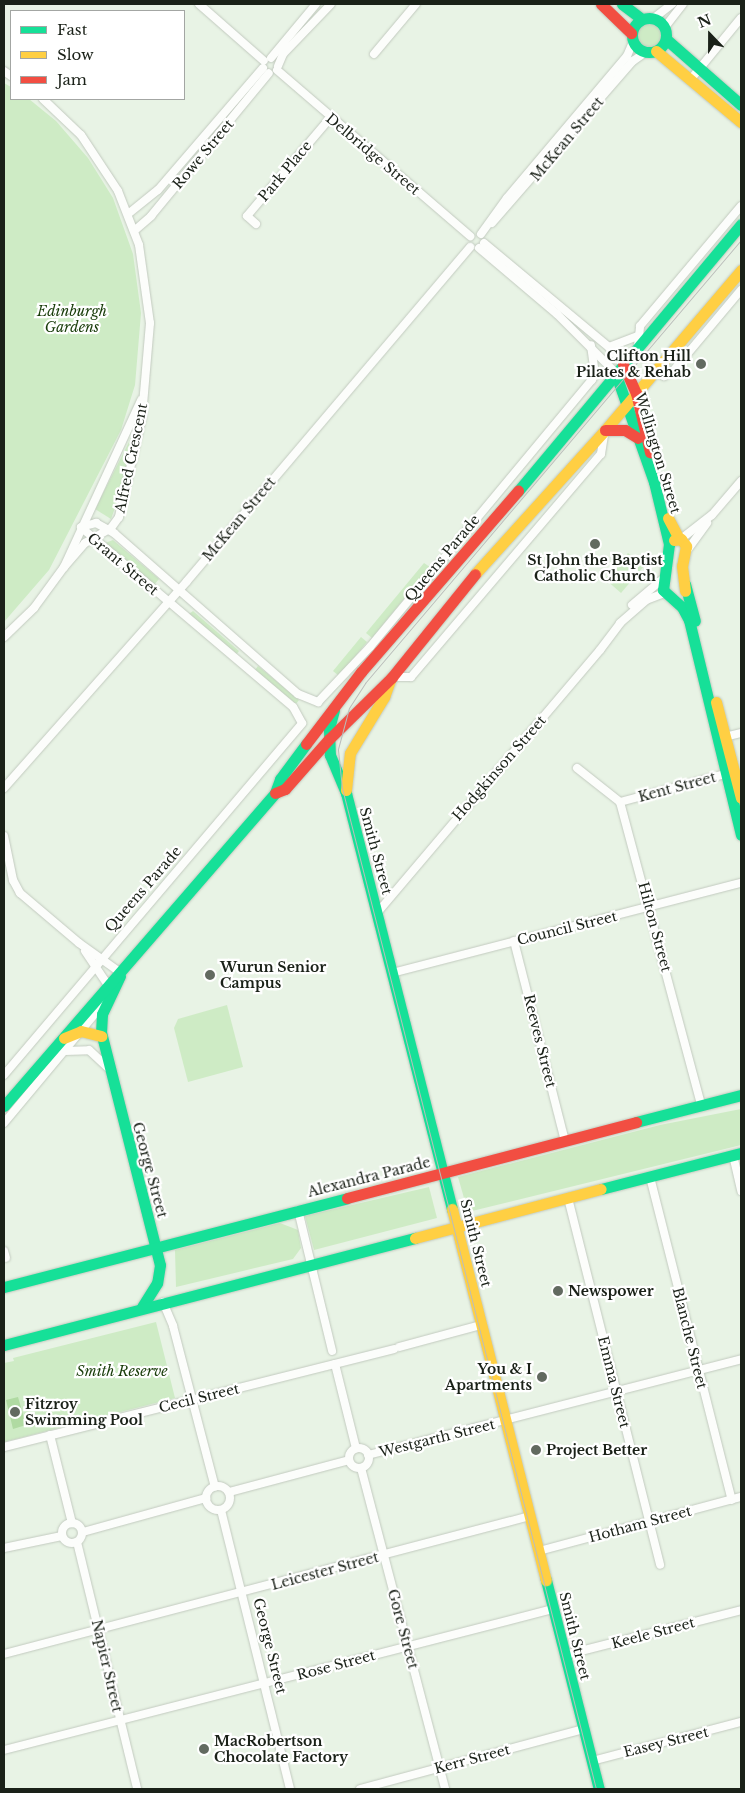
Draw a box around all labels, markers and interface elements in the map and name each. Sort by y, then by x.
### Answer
legend [10,10,185,100]
north arrow [685,10,735,60]
text: N [695,10,714,32]
text: Fast [57,20,87,39]
text: Slow [57,45,94,64]
text: Jam [57,70,87,89]
street label: McKean Street [527,94,607,184]
street label: Delbridge Street [323,110,423,198]
street label: Rowe Street [169,116,237,192]
street label: Park Place [255,137,315,205]
park label: Edinburgh Gardens [37,303,107,336]
place label: Clifton Hill Pilates & Rehab [576,348,691,381]
marker: Clifton Hill Pilates & Rehab [695,358,707,370]
street label: Wellington Street [632,391,684,515]
street label: Alfred Crescent [111,402,151,514]
street label: McKean Street [199,474,279,564]
street label: Queens Parade [401,511,483,605]
street label: Grant Street [84,529,162,599]
marker: St John the Baptist Catholic Church [589,538,601,550]
place label: St John the Baptist Catholic Church [527,552,663,584]
street label: Hodgkinson Street [449,712,549,824]
street label: Kent Street [636,769,718,805]
street label: Smith Street [356,805,396,897]
street label: Queens Parade [101,843,185,935]
street label: Hilton Street [635,880,675,974]
street label: Council Street [515,907,619,949]
place label: Wurun Senior Campus [220,959,326,992]
marker: Wurun Senior Campus [204,969,216,981]
street label: Reeves Street [520,993,560,1089]
street label: George Street [129,1120,171,1220]
street label: Alexandra Parade [306,1154,432,1200]
street label: Smith Street [457,1197,495,1289]
place label: Newspower [568,1283,654,1299]
marker: Newspower [552,1285,564,1297]
street label: Blanche Street [669,1286,711,1390]
street label: Emma Street [594,1334,634,1430]
place label: You & I Apartments [445,1361,532,1394]
park label: Smith Reserve [76,1363,168,1379]
marker: You & I Apartments [536,1371,548,1383]
street label: Cecil Street [157,1380,241,1416]
place label: Fitzroy Swimming Pool [25,1396,143,1428]
marker: Fitzroy Swimming Pool [9,1406,21,1418]
street label: Westgarth Street [377,1415,497,1461]
place label: Project Better [546,1442,647,1458]
marker: Project Better [530,1444,542,1456]
street label: Hotham Street [587,1502,693,1546]
street label: Leicester Street [269,1549,381,1593]
street label: Gore Street [384,1587,422,1671]
street label: Smith Street [556,1590,594,1682]
street label: George Street [250,1596,290,1696]
street label: Keele Street [610,1614,696,1652]
street label: Napier Street [88,1618,126,1714]
street label: Rose Street [295,1646,377,1684]
street label: Easey Street [622,1723,710,1761]
place label: MacRobertson Chocolate Factory [214,1733,348,1765]
street label: Kerr Street [432,1741,512,1777]
marker: MacRobertson Chocolate Factory [198,1743,210,1755]

